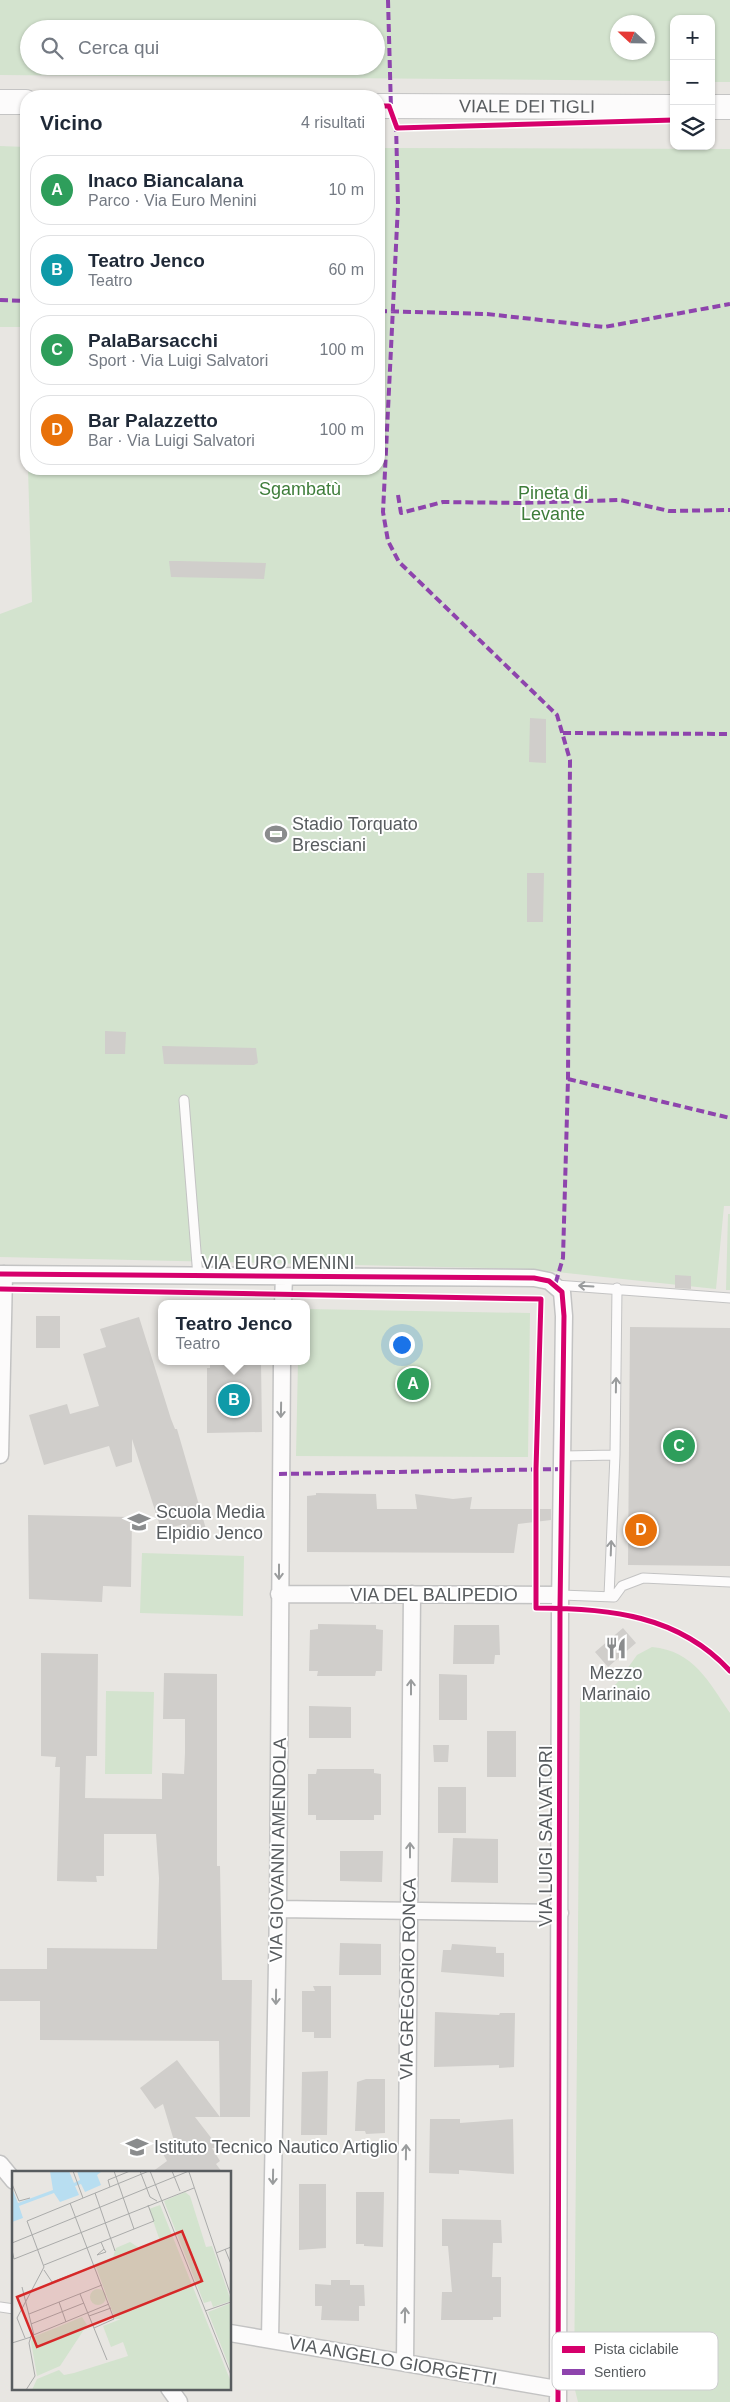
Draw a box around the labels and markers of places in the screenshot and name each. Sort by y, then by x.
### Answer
place label: Stadio Torquato Bresciani [292,814,418,855]
sports icon: Stadio Torquato Bresciani [263,821,289,847]
pin: A [397,1365,429,1403]
pin: B [218,1381,250,1419]
pin: C [663,1427,695,1465]
place label: Scuola Media Elpidio Jenco [156,1502,266,1543]
school or university icon: Scuola Media Elpidio Jenco [126,1509,152,1535]
pin: D [625,1511,657,1549]
restaurant icon: Mezzo Marinaio [603,1635,629,1661]
place label: Mezzo Marinaio [581,1663,651,1704]
school or university icon: Istituto Tecnico Nautico Artiglio [124,2134,150,2160]
place label: Istituto Tecnico Nautico Artiglio [154,2137,398,2157]

